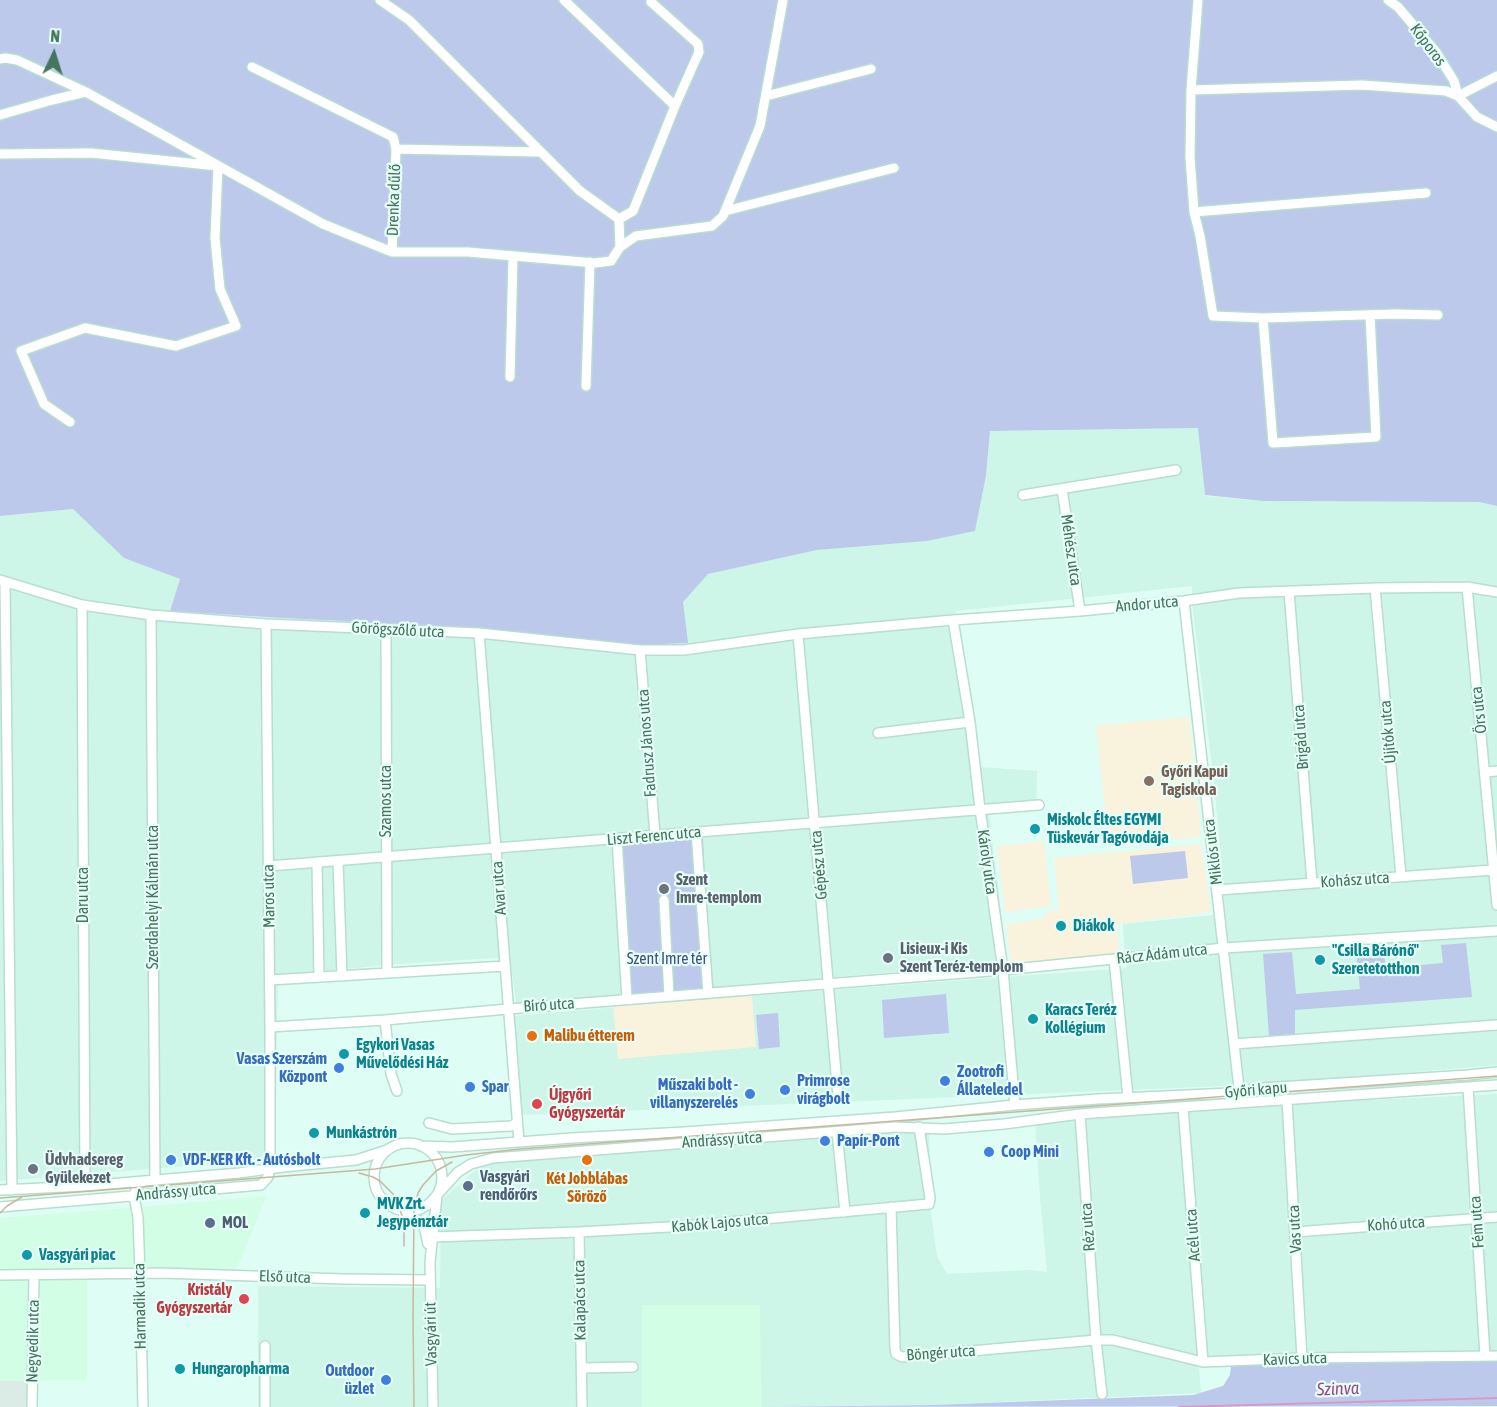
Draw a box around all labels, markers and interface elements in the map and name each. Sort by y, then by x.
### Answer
street label: Kőporos [1406,20,1450,70]
north arrow [24,24,84,84]
text: N [50,27,61,45]
street label: Drenka dűlő [383,164,405,236]
street label: Méhész utca [1056,513,1086,587]
street label: Andor utca [1115,592,1179,616]
street label: Görögszőlő utca [351,618,445,642]
street label: Örs utca [1467,685,1491,735]
street label: Fadrusz János utca [634,688,660,798]
street label: Újítók utca [1376,700,1400,764]
street label: Brigád utca [1289,704,1313,770]
place label: Győri Kapui Tagiskola [1161,762,1228,800]
street label: Szamos utca [376,765,396,837]
marker: Győri Kapui Tagiskola [1142,774,1156,788]
place label: Miskolc Éltes EGYMI Tüskevár Tagóvodája [1047,810,1169,848]
street label: Miklós utca [1199,818,1227,886]
street label: Liszt Ferenc utca [606,822,702,850]
marker: Miskolc Éltes EGYMI Tüskevár Tagóvodája [1028,822,1042,836]
street label: Szerdahelyi Kálmán utca [143,825,163,969]
street label: Károly utca [973,828,1001,896]
street label: Gépész utca [806,829,832,901]
street label: Avar utca [488,860,510,916]
street label: Maros utca [259,864,279,928]
street label: Daru utca [73,867,93,923]
street label: Kohász utca [1320,868,1390,892]
place label: Szent Imre-templom [676,870,762,908]
marker: Szent Imre-templom [657,882,671,896]
place label: Diákok [1073,916,1114,936]
marker: Diákok [1054,919,1068,933]
place label: Lisieux-i Kis Szent Teréz-templom [900,939,1023,977]
street label: Rácz Ádám utca [1116,940,1208,968]
place label: "Csilla Bárónő" Szeretetotthon [1332,941,1420,979]
park label: Szent Imre tér [627,949,707,969]
marker: Lisieux-i Kis Szent Teréz-templom [881,951,895,965]
marker: "Csilla Bárónő" Szeretetotthon [1313,953,1327,967]
street label: Bíró utca [523,994,575,1016]
place label: Karacs Teréz Kollégium [1045,1000,1117,1038]
marker: Karacs Teréz Kollégium [1026,1012,1040,1026]
place label: Malibu étterem [544,1026,635,1046]
marker: Malibu étterem [525,1029,539,1043]
place label: Egykori Vasas Művelődési Ház [356,1035,449,1073]
marker: Egykori Vasas Művelődési Ház [337,1047,351,1061]
place label: Vasas Szerszám Központ [237,1049,327,1087]
marker: Vasas Szerszám Központ [332,1061,346,1075]
place label: Zootrofi Állateledel [957,1062,1023,1100]
place label: Primrose virágbolt [797,1071,850,1109]
marker: Zootrofi Állateledel [938,1074,952,1088]
place label: Műszaki bolt - villanyszerelés [650,1075,738,1113]
place label: Spar [482,1077,508,1097]
street label: Győri kapu [1224,1078,1288,1102]
marker: Spar [463,1080,477,1094]
marker: Primrose virágbolt [778,1083,792,1097]
place label: Újgyőri Gyógyszertár [549,1085,625,1123]
marker: Műszaki bolt - villanyszerelés [743,1087,757,1101]
marker: Újgyőri Gyógyszertár [530,1097,544,1111]
place label: Munkástrón [326,1123,397,1143]
marker: Munkástrón [307,1126,321,1140]
street label: Andrássy utca [681,1128,763,1152]
place label: Papír-Pont [837,1131,900,1151]
marker: Papír-Pont [818,1134,832,1148]
place label: Coop Mini [1001,1142,1059,1162]
marker: Coop Mini [982,1145,996,1159]
place label: Üdvhadsereg Gyülekezet [45,1150,123,1188]
place label: VDF-KER Kft. - Autósbolt [183,1150,320,1170]
marker: VDF-KER Kft. - Autósbolt [164,1153,178,1167]
marker: Két Jobblábas Söröző [580,1153,594,1167]
marker: Üdvhadsereg Gyülekezet [26,1162,40,1176]
place label: Vasgyári rendőrőrs [480,1167,537,1205]
place label: Két Jobblábas Söröző [546,1169,628,1207]
street label: Andrássy utca [135,1179,217,1205]
marker: Vasgyári rendőrőrs [461,1179,475,1193]
place label: MVK Zrt. Jegypénztár [377,1194,448,1232]
street label: Fém utca [1466,1195,1488,1249]
street label: Réz utca [1077,1202,1099,1252]
street label: Vas utca [1284,1204,1306,1254]
marker: MVK Zrt. Jegypénztár [358,1206,372,1220]
street label: Acél utca [1182,1208,1204,1262]
street label: Kabók Lajos utca [671,1209,769,1237]
street label: Kohó utca [1366,1212,1426,1236]
place label: MOL [222,1213,248,1233]
marker: MOL [203,1216,217,1230]
place label: Vasgyári piac [39,1245,115,1265]
marker: Vasgyári piac [20,1248,34,1262]
street label: Kalapács utca [570,1259,590,1341]
street label: Harmadik utca [130,1263,150,1349]
street label: Első utca [259,1266,311,1288]
place label: Kristály Gyógyszertár [156,1280,232,1318]
marker: Kristály Gyógyszertár [237,1292,251,1306]
street label: Negyedik utca [23,1299,43,1383]
street label: Vasgyári út [421,1302,441,1366]
street label: Böngér utca [906,1341,976,1365]
street label: Kavics utca [1262,1348,1328,1370]
place label: Hungaropharma [192,1359,289,1379]
place label: Outdoor üzlet [325,1361,374,1399]
marker: Hungaropharma [173,1362,187,1376]
marker: Outdoor üzlet [379,1373,393,1387]
water label: Szinva [1316,1377,1360,1401]

